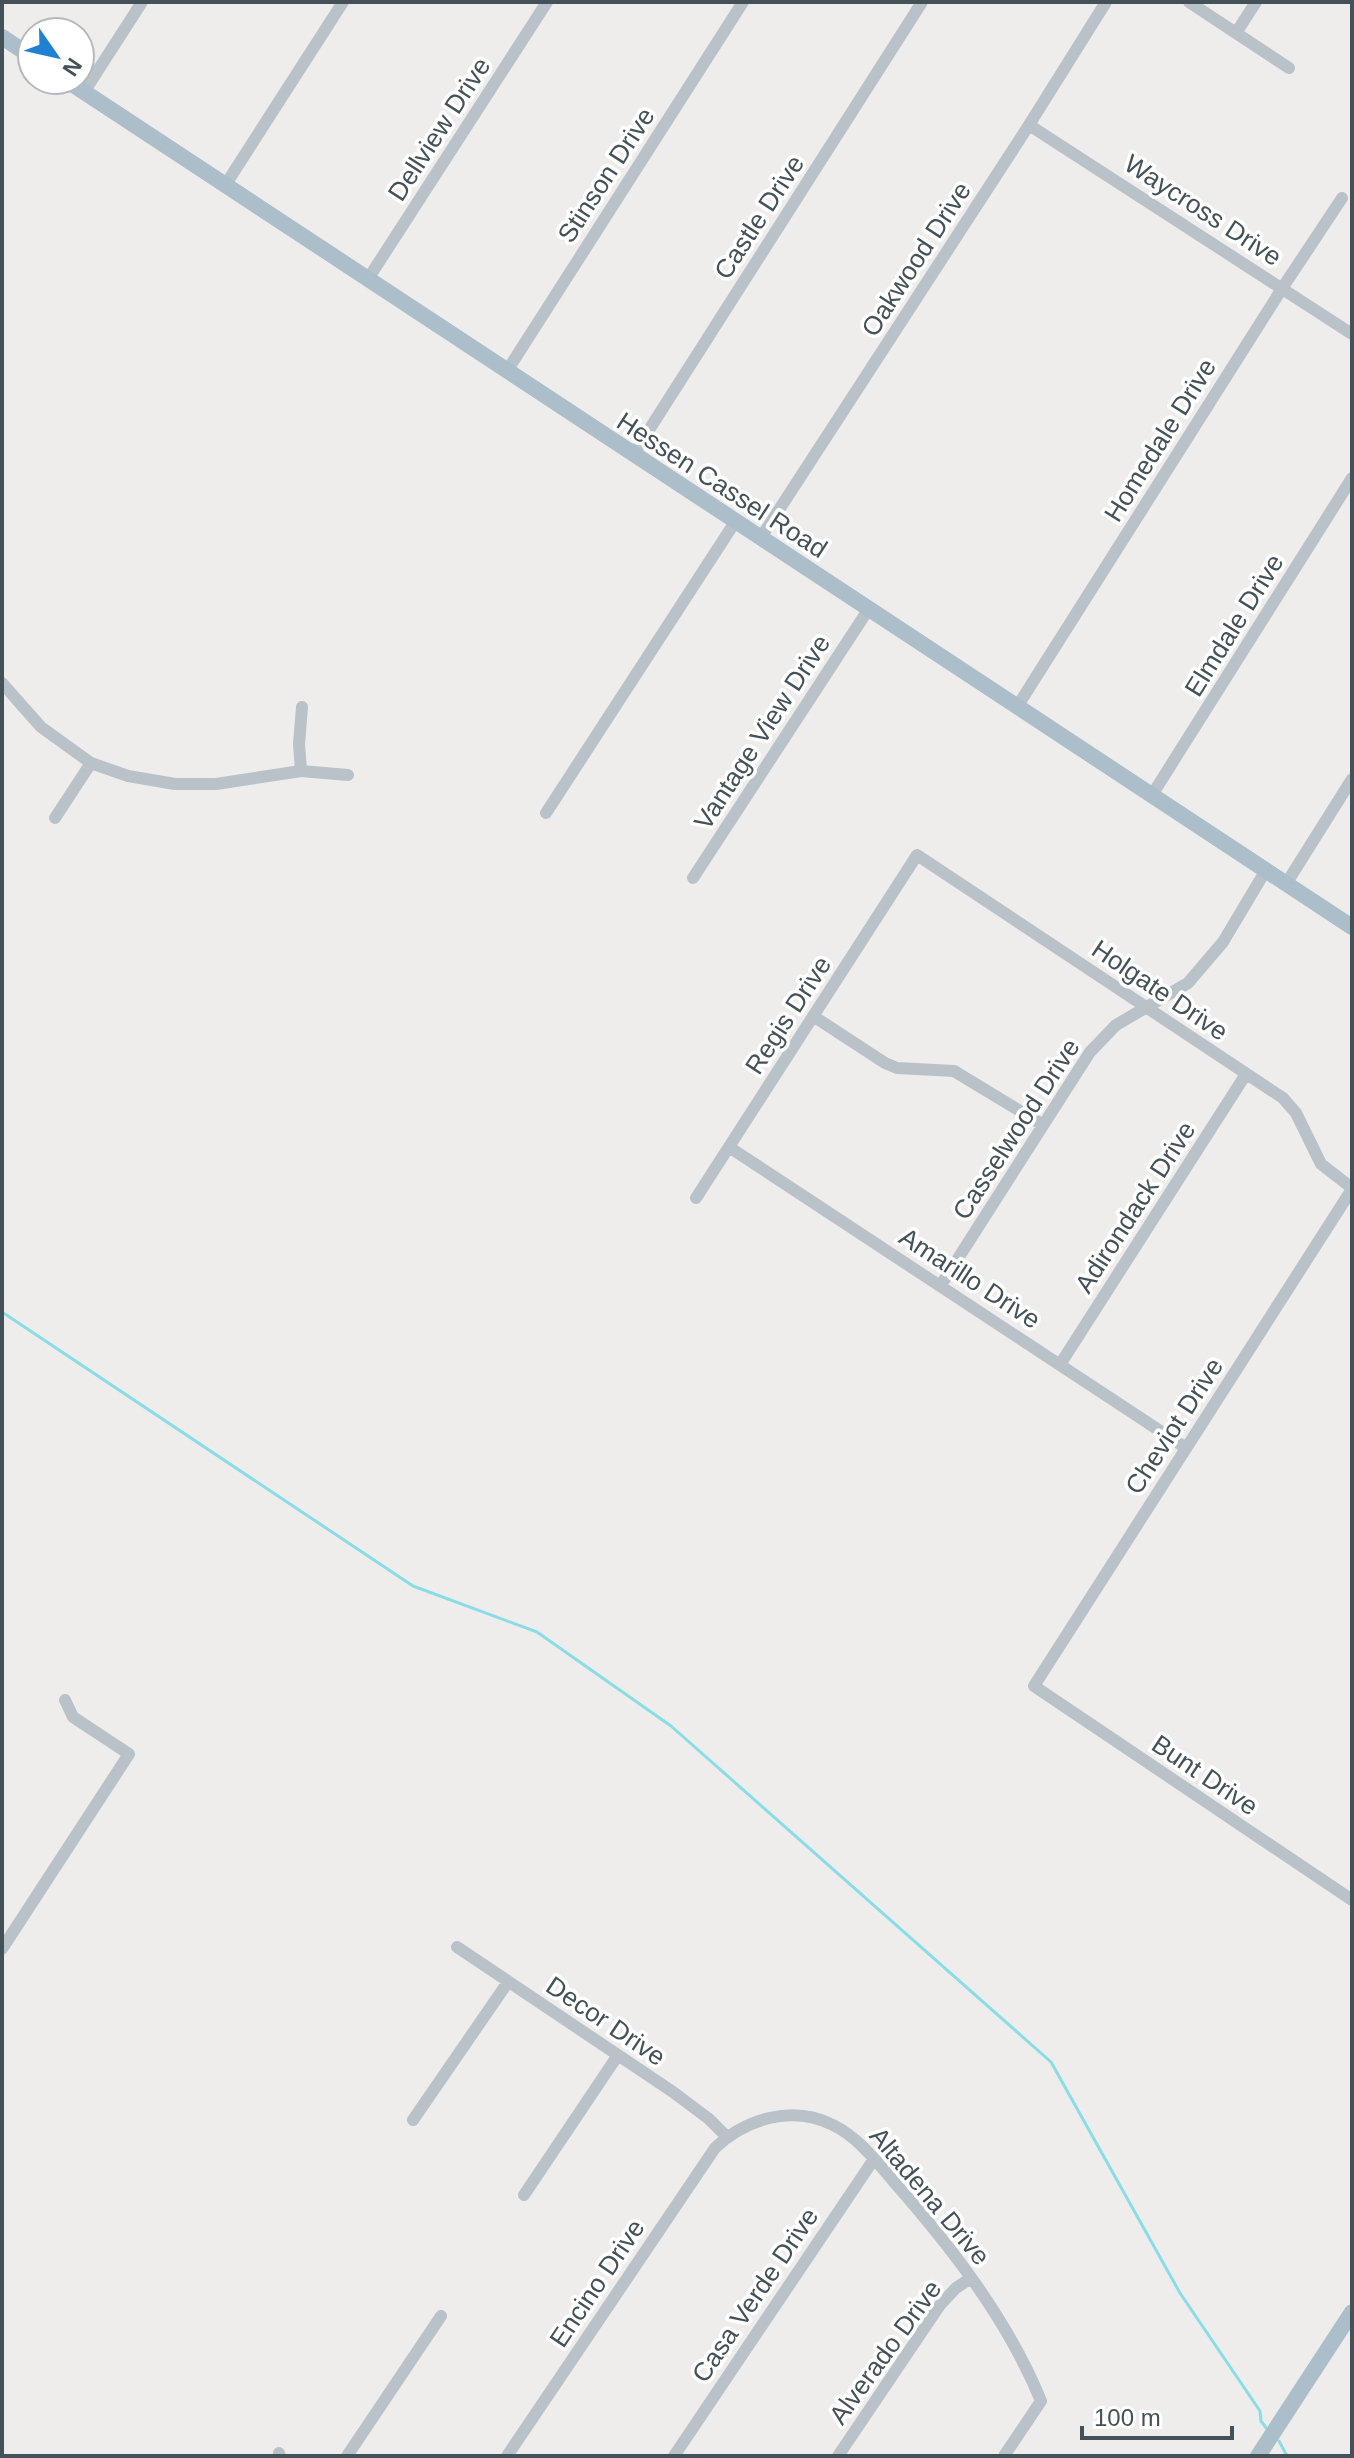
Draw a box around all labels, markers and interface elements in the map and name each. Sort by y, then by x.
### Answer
north arrow [16,16,96,96]
street label: Dellview Drive [382,52,496,206]
text: N [57,53,87,80]
street label: Stinson Drive [551,102,661,248]
street label: Waycross Drive [1119,148,1287,272]
street label: Castle Drive [708,149,810,285]
street label: Oakwood Drive [855,176,977,342]
street label: Homedale Drive [1098,353,1222,527]
street label: Hessen Cassel Road [611,406,833,564]
street label: Elmdale Drive [1178,548,1290,702]
street label: Vantage View Drive [688,629,836,835]
street label: Holgate Drive [1086,934,1234,1046]
street label: Regis Drive [739,950,837,1080]
street label: Casselwood Drive [946,1033,1086,1225]
street label: Adirondack Drive [1069,1116,1201,1298]
street label: Amarillo Drive [894,1221,1046,1335]
street label: Cheviot Drive [1119,1352,1229,1500]
street label: Bunt Drive [1146,1729,1264,1821]
street label: Decor Drive [541,1970,671,2072]
street label: Altadena Drive [864,2121,996,2271]
street label: Casa Verde Drive [686,2202,824,2388]
street label: Encino Drive [543,2214,651,2352]
street label: Alverado Drive [823,2274,947,2430]
scale bar [1082,2390,1232,2440]
text: 100 m [1094,2404,1161,2431]

